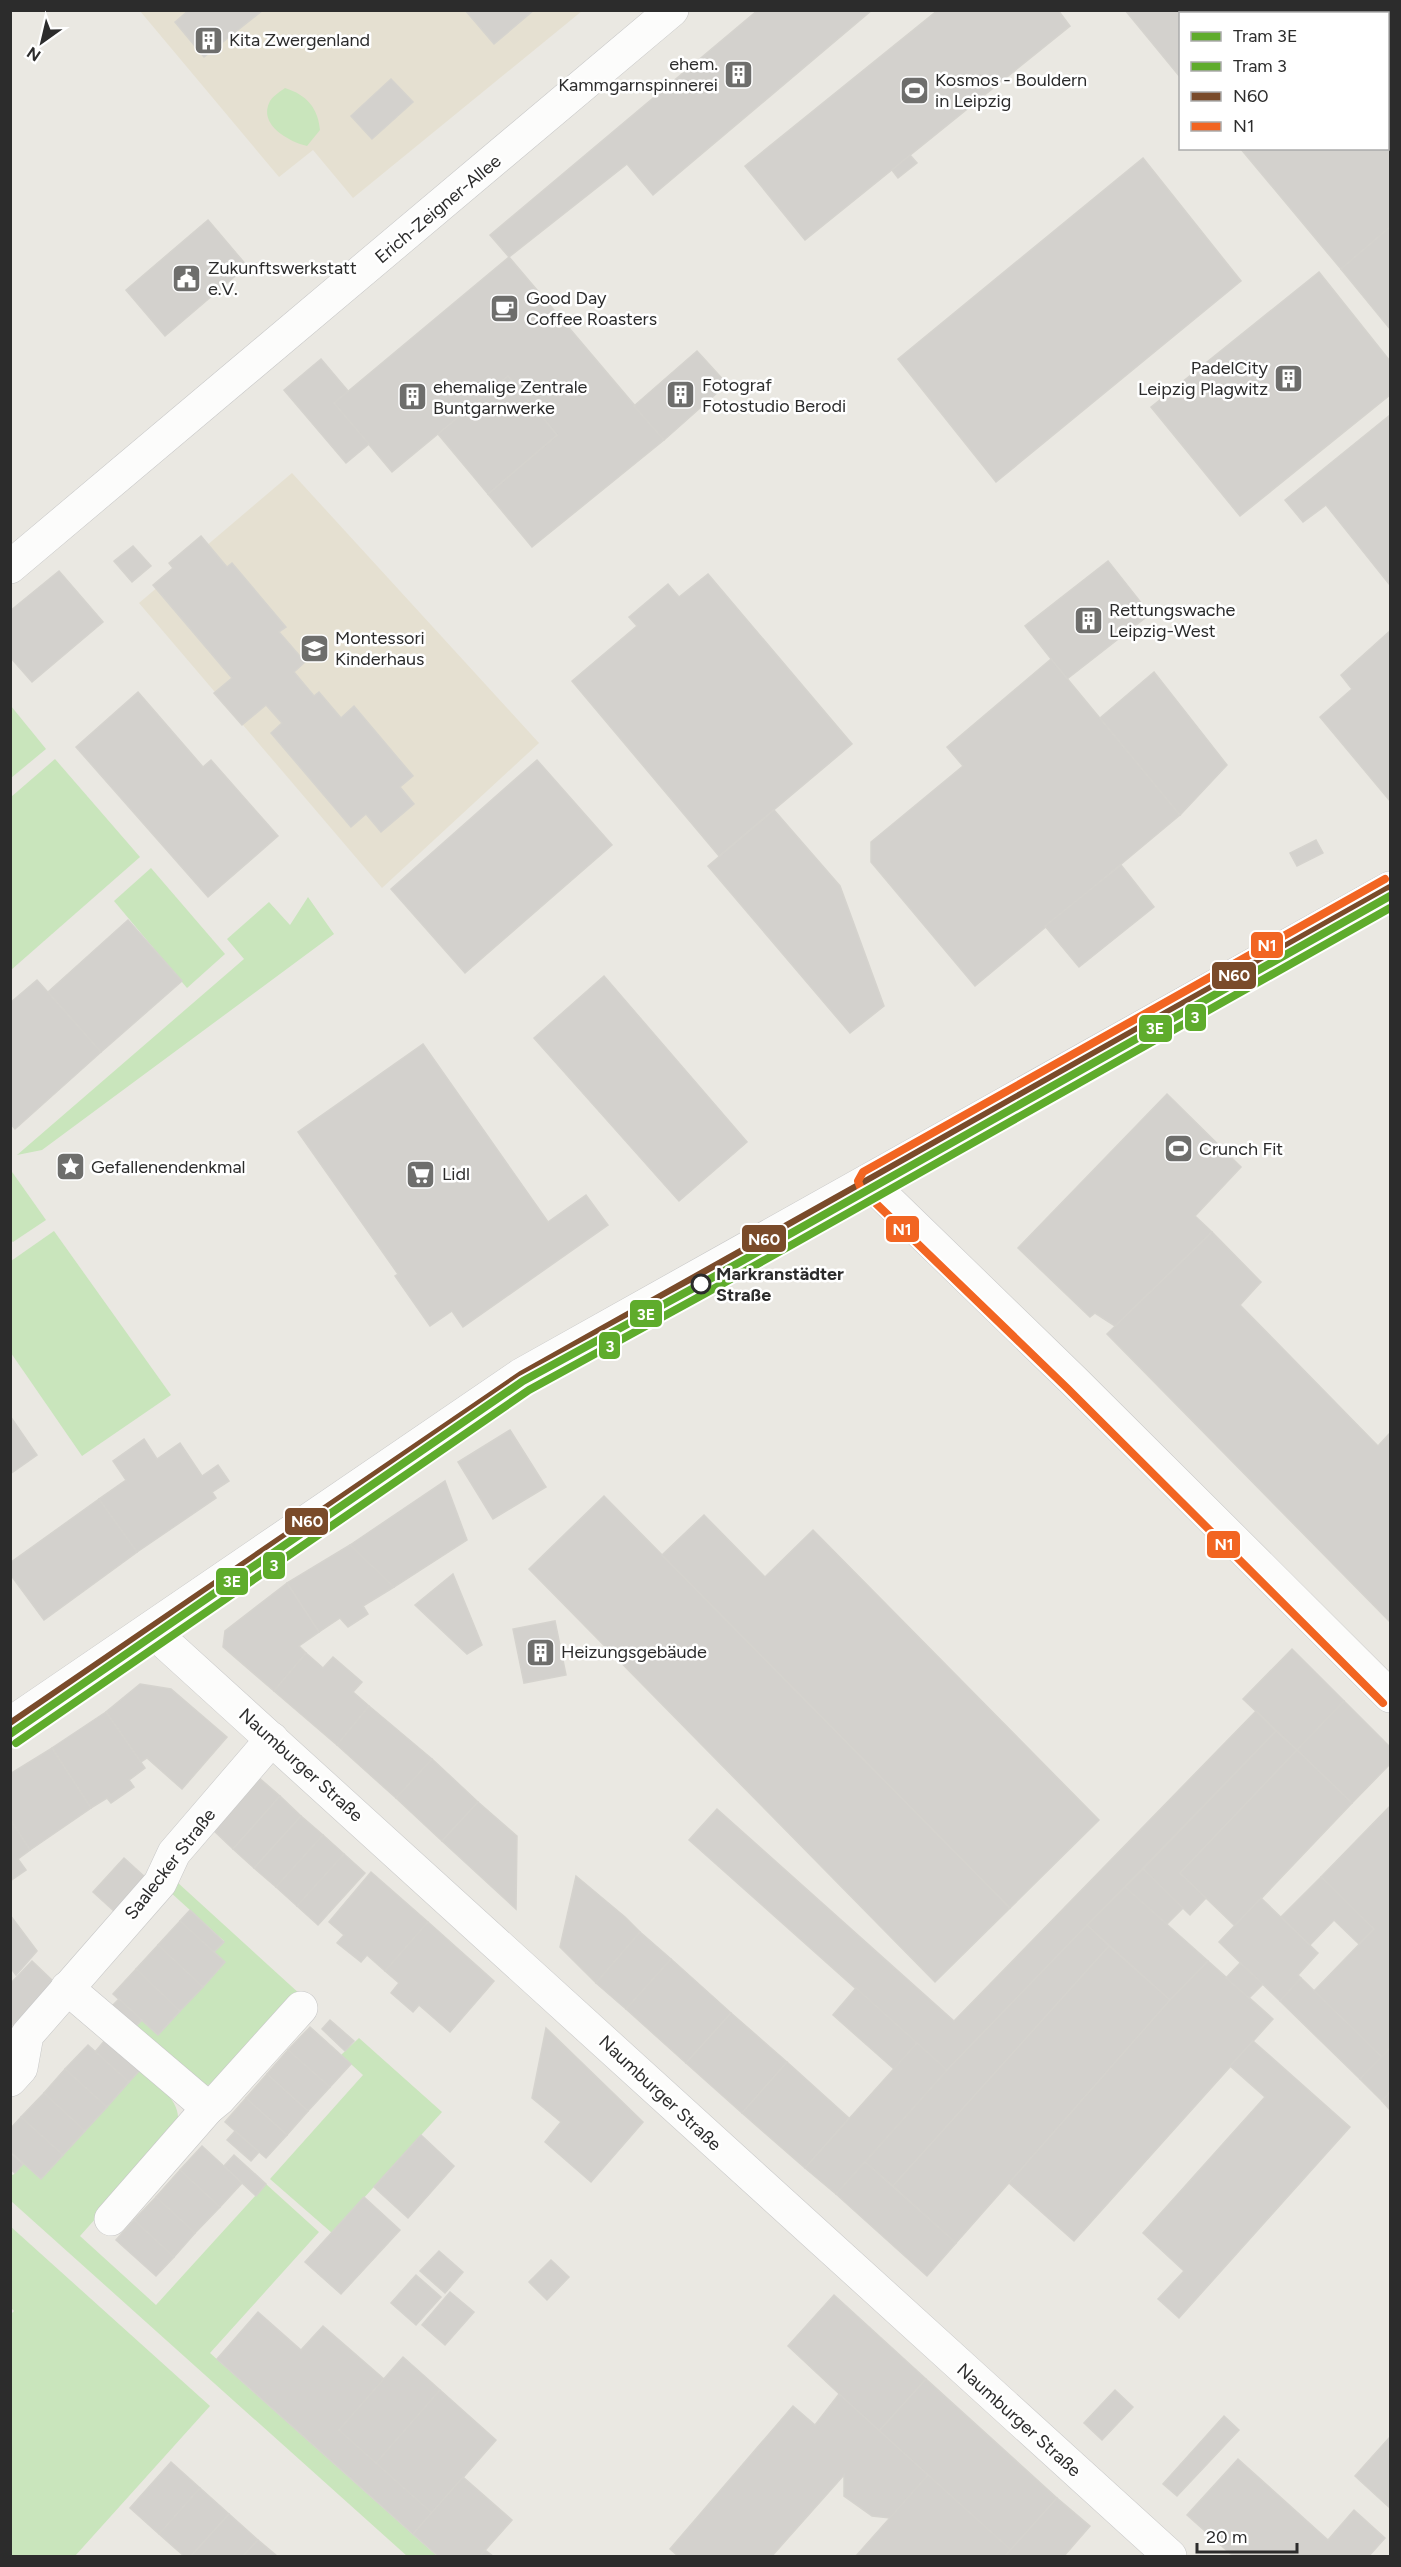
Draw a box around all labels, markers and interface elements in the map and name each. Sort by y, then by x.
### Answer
north arrow [12,12,72,72]
legend [1179,12,1389,150]
building icon: Kita Zwergenland [192,24,224,56]
text: Tram 3E [1233,25,1298,47]
place label: Kita Zwergenland [229,29,370,51]
text: N [23,43,44,65]
place label: ehem. Kammgarnspinnerei [558,53,718,96]
text: Tram 3 [1233,55,1287,77]
building icon: ehem. Kammgarnspinnerei [723,58,755,90]
place label: Kosmos - Bouldern in Leipzig [935,69,1087,112]
sports icon: Kosmos - Bouldern in Leipzig [898,74,930,106]
text: N60 [1233,85,1269,107]
text: N1 [1233,115,1254,137]
street label: Erich-Zeigner-Allee [371,150,506,268]
place label: Zukunftswerkstatt e.V. [208,257,357,300]
public building icon: Zukunftswerkstatt e.V. [171,262,203,294]
place label: Good Day Coffee Roasters [526,287,657,330]
cafe icon: Good Day Coffee Roasters [489,292,521,324]
place label: PadelCity Leipzig Plagwitz [1138,357,1269,400]
building icon: PadelCity Leipzig Plagwitz [1273,362,1305,394]
place label: Fotograf Fotostudio Berodi [702,374,846,417]
place label: ehemalige Zentrale Buntgarnwerke [433,376,588,419]
building icon: Fotograf Fotostudio Berodi [665,379,697,411]
building icon: ehemalige Zentrale Buntgarnwerke [396,381,428,413]
place label: Rettungswache Leipzig-West [1109,599,1236,642]
building icon: Rettungswache Leipzig-West [1072,604,1104,636]
place label: Montessori Kinderhaus [335,627,425,670]
school or university icon: Montessori Kinderhaus [298,632,330,664]
line badge: N1 [1250,931,1284,959]
text: N1 [1257,936,1277,955]
line badge: N60 [1211,961,1257,990]
text: N60 [1218,966,1250,985]
line badge: 3 [1184,1003,1207,1032]
text: 3 [1191,1008,1200,1027]
line badge: 3E [1138,1014,1173,1043]
text: 3E [1146,1019,1164,1038]
sports icon: Crunch Fit [1162,1133,1194,1165]
place label: Crunch Fit [1199,1138,1283,1160]
place icon: Gefallenendenkmal [54,1151,86,1183]
place label: Gefallenendenkmal [91,1156,246,1178]
supermarket icon: Lidl [405,1158,437,1190]
place label: Lidl [442,1163,470,1185]
line badge: N1 [885,1215,920,1243]
text: N1 [892,1220,912,1239]
line badge: N60 [741,1224,787,1253]
text: N60 [748,1230,780,1249]
place label: Markranstädter Straße [716,1263,844,1306]
marker: Markranstädter Straße [691,1274,711,1294]
line badge: 3E [629,1299,663,1328]
text: 3E [637,1305,655,1324]
line badge: 3 [598,1331,621,1360]
text: 3 [606,1337,615,1356]
line badge: N60 [284,1507,329,1536]
text: N60 [291,1512,323,1531]
line badge: N1 [1206,1530,1241,1559]
text: N1 [1214,1535,1234,1554]
line badge: 3 [262,1551,286,1580]
text: 3 [270,1556,279,1575]
line badge: 3E [215,1567,249,1596]
text: 3E [223,1572,241,1591]
building icon: Heizungsgebäude [524,1636,556,1668]
place label: Heizungsgebäude [561,1641,707,1663]
street label: Naumburger Straße [234,1704,368,1827]
street label: Saalecker Straße [120,1804,220,1924]
street label: Naumburger Straße [594,2031,726,2155]
street label: Naumburger Straße [952,2359,1086,2482]
scale bar [1197,2516,1298,2554]
text: 20 m [1206,2526,1247,2548]

